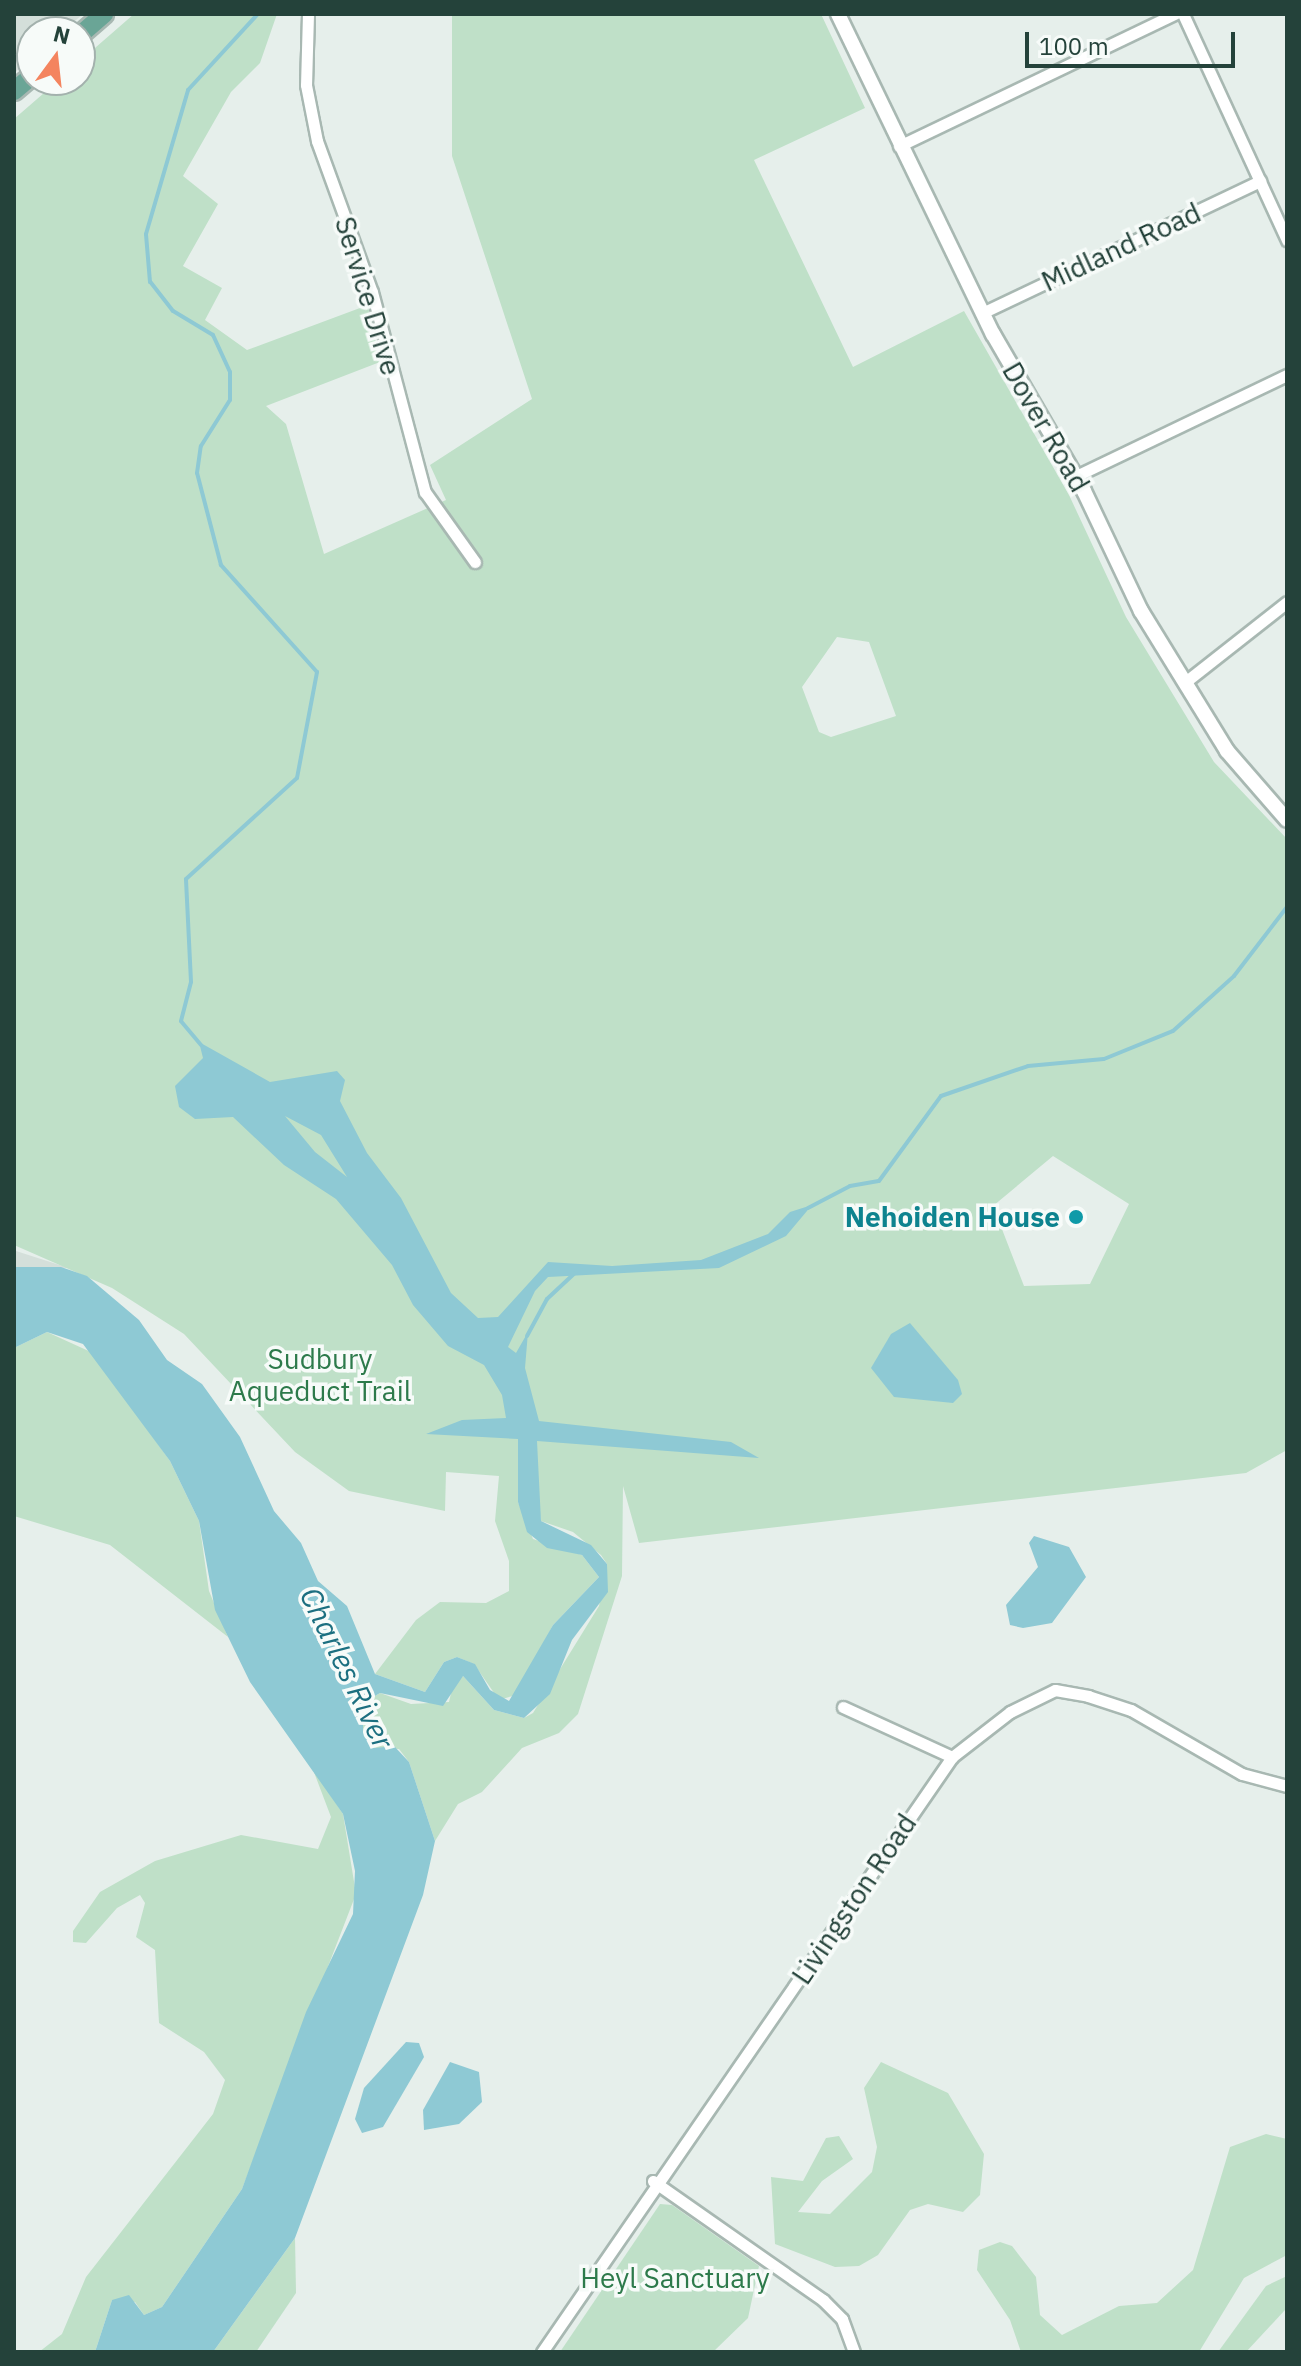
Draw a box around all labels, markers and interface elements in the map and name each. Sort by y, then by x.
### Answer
north arrow [16,16,96,96]
scale bar [1029,16,1239,66]
text: N [50,18,73,50]
text: 100 m [1039,30,1109,62]
street label: Midland Road [1036,195,1206,299]
street label: Service Drive [328,213,408,379]
street label: Dover Road [995,356,1097,498]
place label: Nehoiden House [845,1200,1060,1234]
marker: Nehoiden House [1067,1208,1085,1226]
park label: Sudbury Aqueduct Trail [229,1342,411,1408]
water label: Charles River [292,1581,402,1755]
street label: Livingston Road [785,1807,923,1991]
park label: Heyl Sanctuary [580,2261,770,2295]

